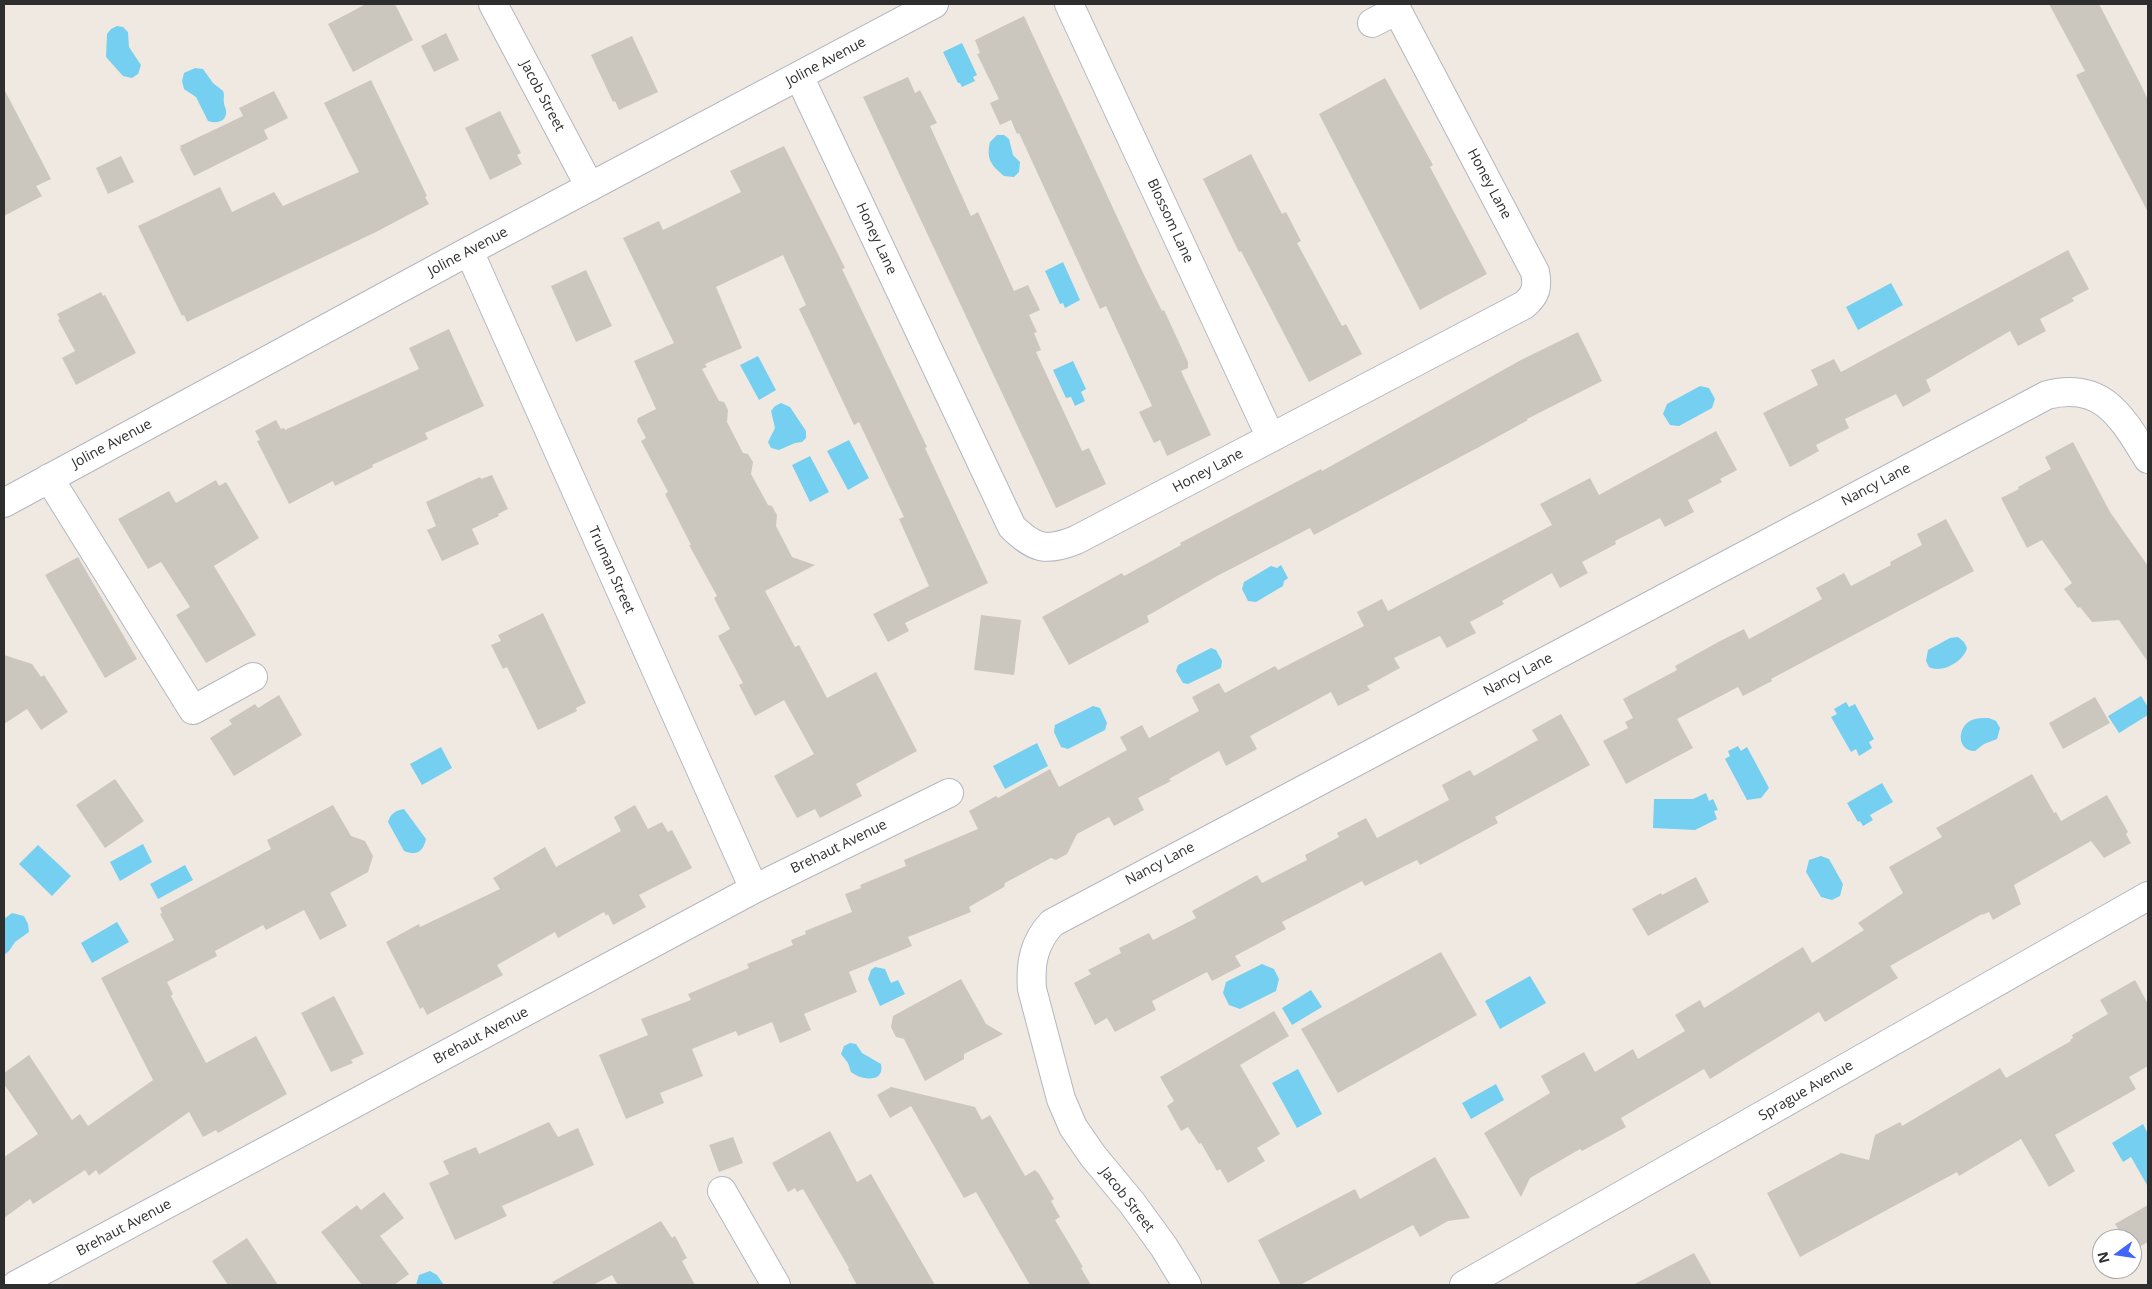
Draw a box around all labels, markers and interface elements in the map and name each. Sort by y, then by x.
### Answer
street label: Joline Avenue [783,34,869,90]
street label: Jacob Street [516,58,568,134]
street label: Honey Lane [1463,146,1515,222]
street label: Blossom Lane [1143,176,1197,266]
street label: Honey Lane [852,200,900,278]
street label: Joline Avenue [425,224,511,280]
street label: Joline Avenue [69,416,155,472]
street label: Honey Lane [1170,445,1246,497]
street label: Nancy Lane [1839,460,1913,510]
street label: Truman Street [584,524,638,616]
street label: Nancy Lane [1481,650,1555,700]
street label: Brehaut Avenue [788,816,890,878]
street label: Nancy Lane [1123,839,1197,889]
street label: Brehaut Avenue [431,1004,531,1068]
street label: Sprague Avenue [1756,1057,1856,1125]
street label: Jacob Street [1096,1164,1158,1236]
street label: Brehaut Avenue [74,1196,174,1260]
north arrow [2092,1229,2142,1279]
text: N [2092,1250,2114,1265]

